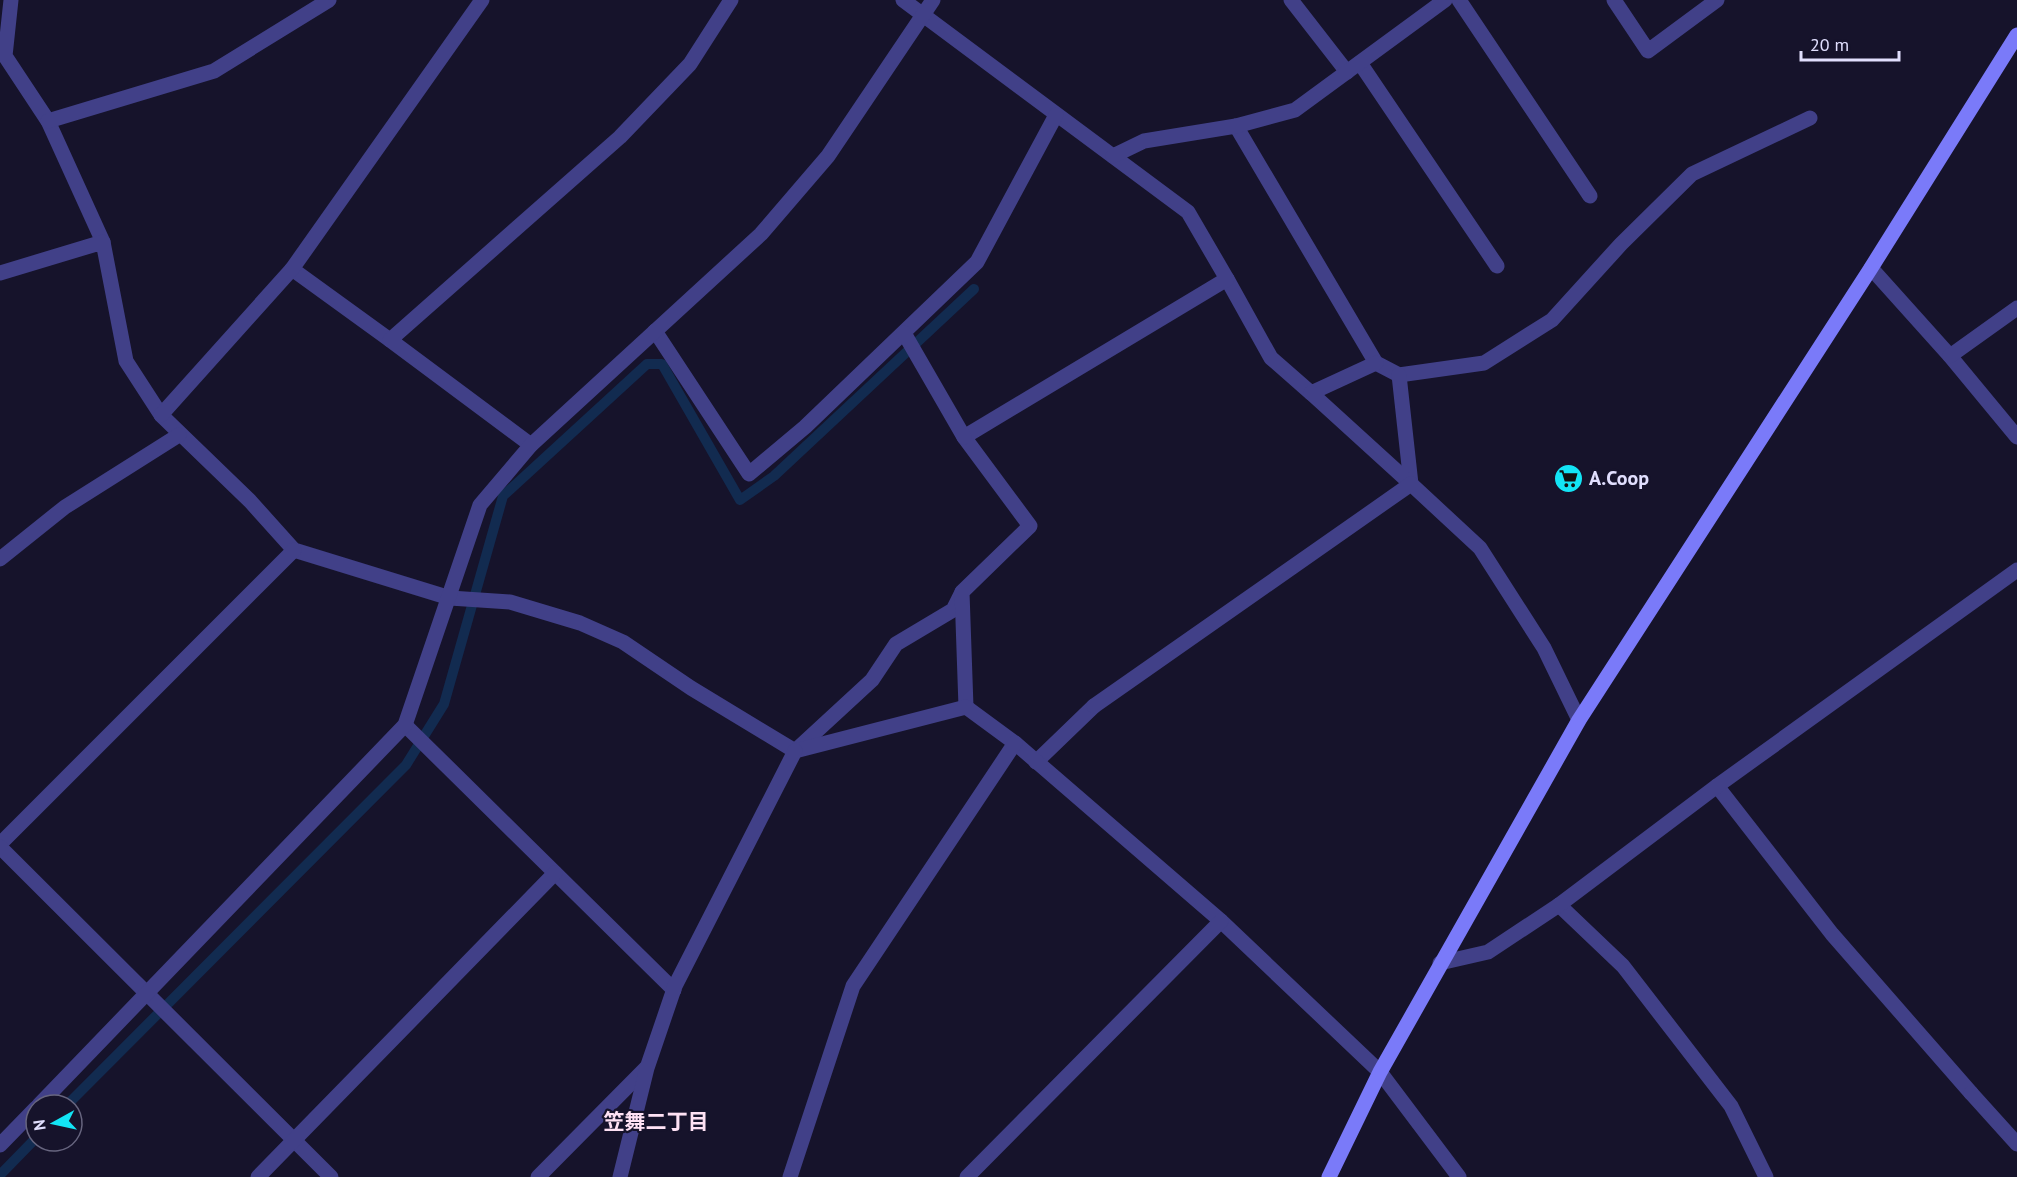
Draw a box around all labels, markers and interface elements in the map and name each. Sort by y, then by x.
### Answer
scale bar [1801,24,1898,62]
text: 20 m [1810,33,1849,56]
supermarket icon: A.Coop [1552,462,1584,494]
place label: A.Coop [1589,465,1649,491]
north arrow [24,1093,84,1153]
district label: 笠舞二丁目 [604,1108,709,1135]
text: N [29,1118,50,1132]

